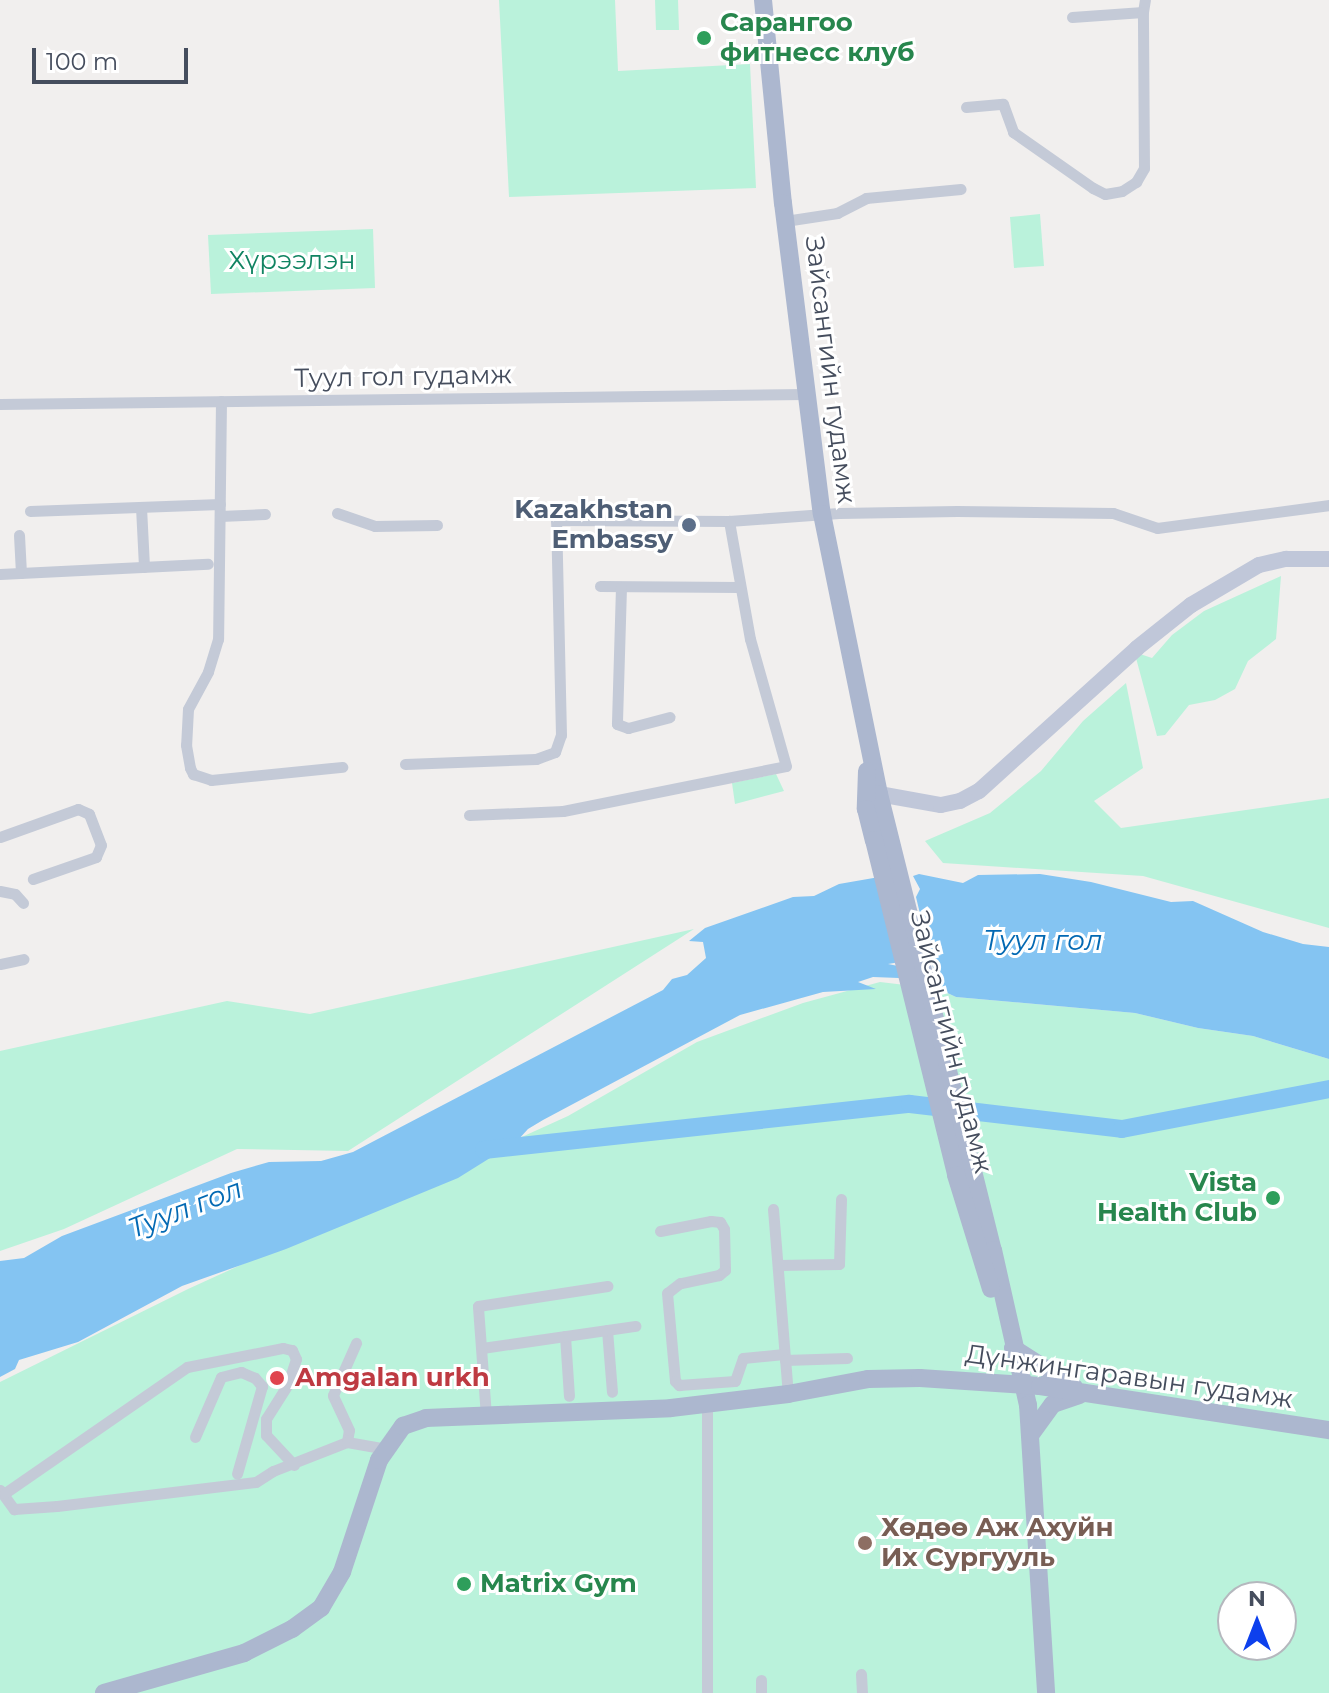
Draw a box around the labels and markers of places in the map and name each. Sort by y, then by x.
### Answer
place label: Сарангоо фитнесс клуб [720,7,915,68]
marker: Сарангоо фитнесс клуб [695,29,713,47]
place label: Kazakhstan Embassy [514,494,673,556]
marker: Kazakhstan Embassy [680,516,698,534]
place label: Vista Health Club [1097,1167,1257,1228]
marker: Vista Health Club [1264,1189,1282,1207]
place label: Amgalan urkh [295,1362,490,1394]
marker: Amgalan urkh [266,1367,288,1389]
place label: Хөдөө Аж Ахуйн Их Сургууль [881,1512,1113,1574]
marker: Хөдөө Аж Ахуйн Их Сургууль [856,1534,874,1552]
place label: Matrix Gym [480,1568,637,1600]
marker: Matrix Gym [455,1575,473,1593]

